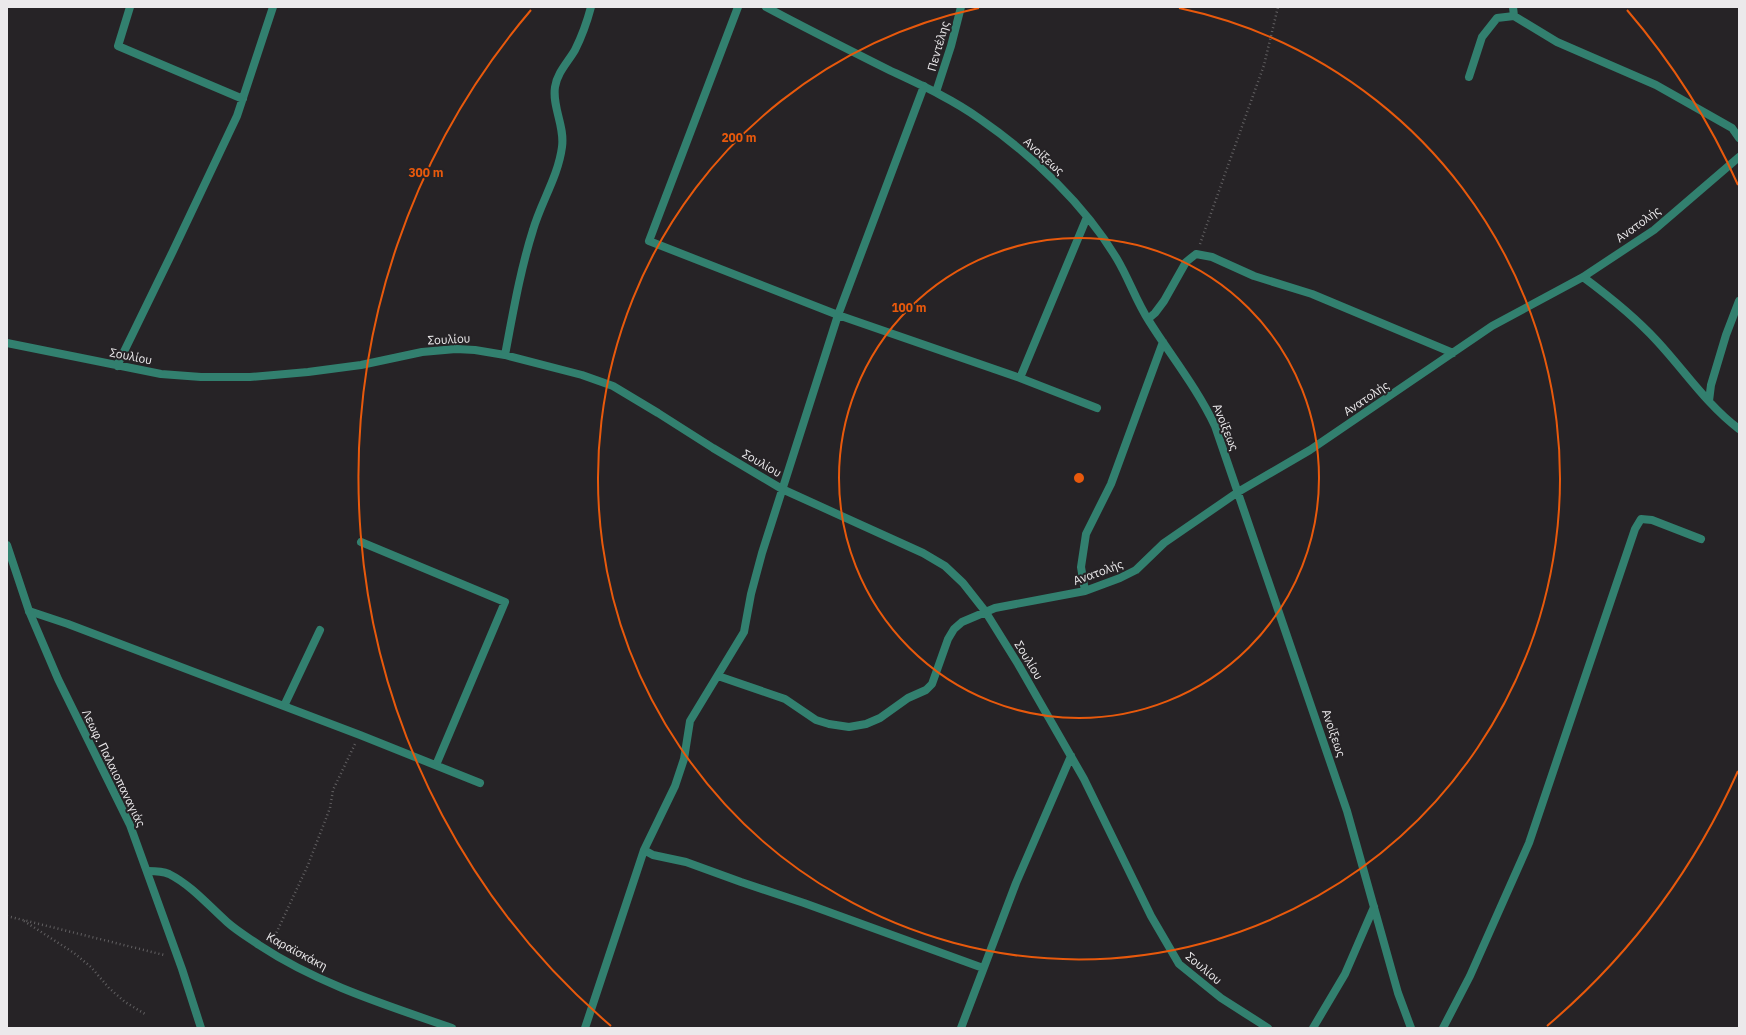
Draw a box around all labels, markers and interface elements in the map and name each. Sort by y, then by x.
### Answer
street label: Πεντέλης [924,19,952,73]
text: 200 m [721,130,757,145]
street label: Ανοίξεως [1021,134,1068,178]
text: 300 m [408,165,444,180]
street label: Ανατολής [1613,203,1664,245]
text: 100 m [891,300,927,315]
street label: Σουλίου [427,330,471,348]
street label: Σουλίου [109,345,153,367]
street label: Ανατολής [1340,377,1392,419]
street label: Ανοίξεως [1210,401,1242,453]
street label: Σουλίου [740,446,784,480]
centre of rings [1072,471,1086,485]
street label: Ανατολής [1071,556,1125,588]
street label: Σουλίου [1012,638,1046,682]
street label: Λεωφ. Παλαιοπαναγιάς [79,707,149,829]
street label: Ανοίξεως [1319,707,1349,759]
street label: Καραϊσκάκη [264,929,330,973]
street label: Σουλίου [1183,948,1225,988]

